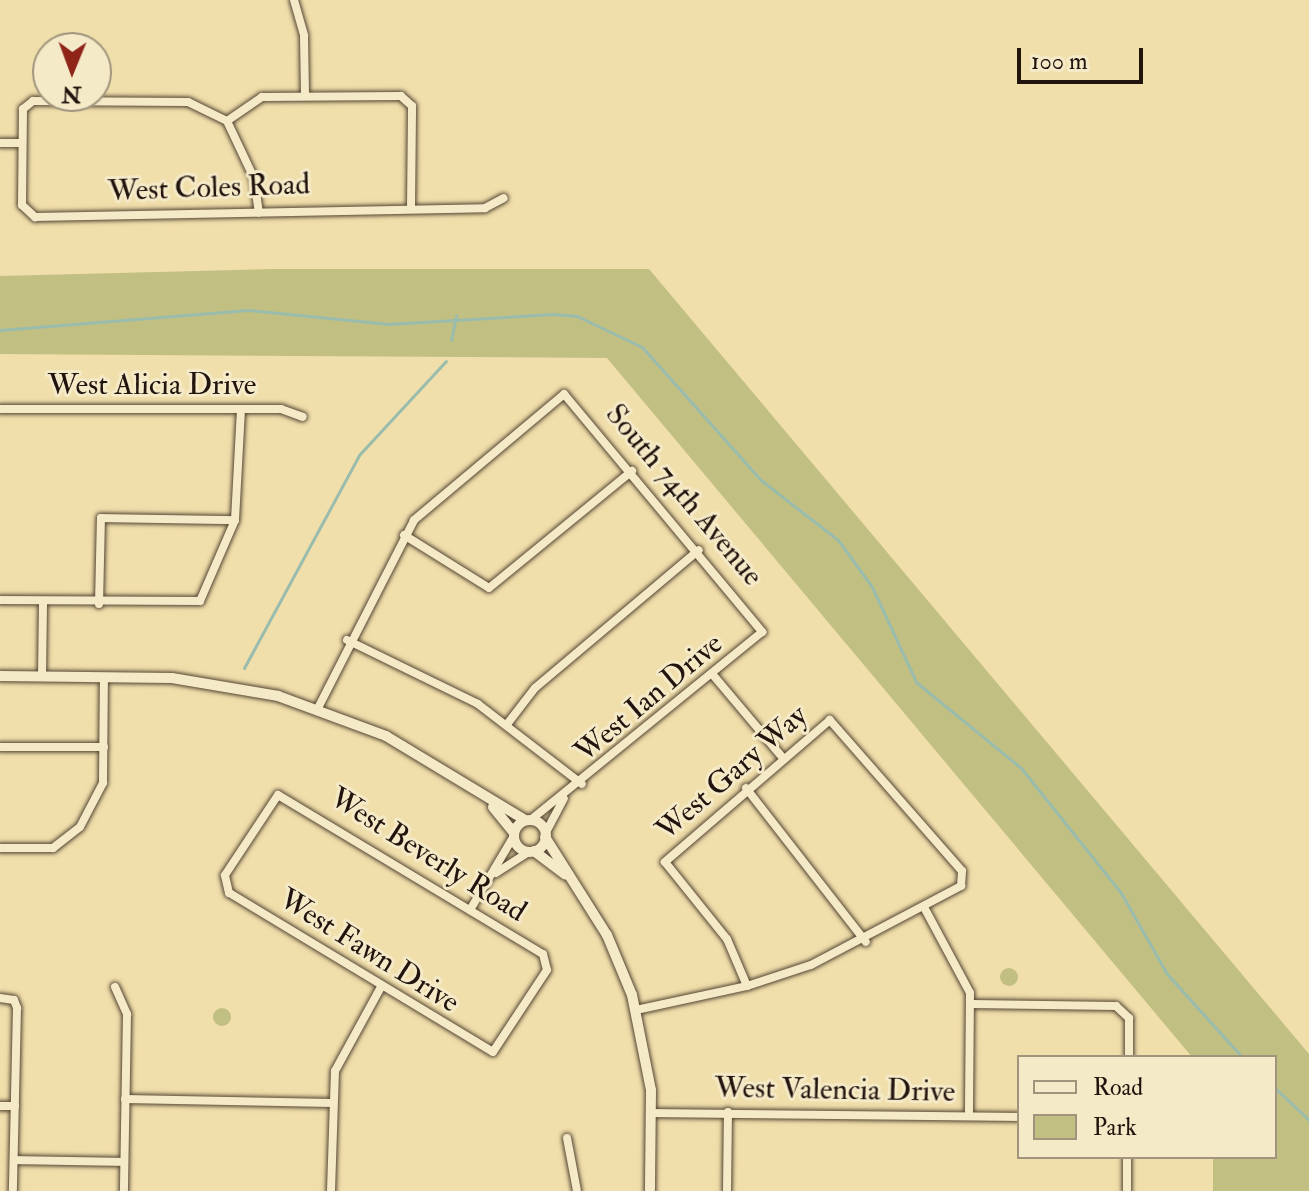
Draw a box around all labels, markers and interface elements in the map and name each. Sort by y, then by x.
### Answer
north arrow [32,32,112,112]
scale bar [1021,32,1147,82]
text: 100 m [1031,46,1088,77]
text: N [62,80,82,108]
street label: West Coles Road [107,166,311,210]
street label: West Alicia Drive [48,367,256,403]
street label: South 74th Avenue [598,397,770,593]
street label: West Ian Drive [568,626,730,770]
street label: West Gary Way [649,698,815,848]
street label: West Beverly Road [323,780,533,930]
street label: West Fawn Drive [272,881,466,1021]
legend [1017,1055,1277,1159]
street label: West Valencia Drive [714,1070,956,1110]
text: Road [1093,1072,1143,1103]
text: Park [1093,1112,1137,1143]

